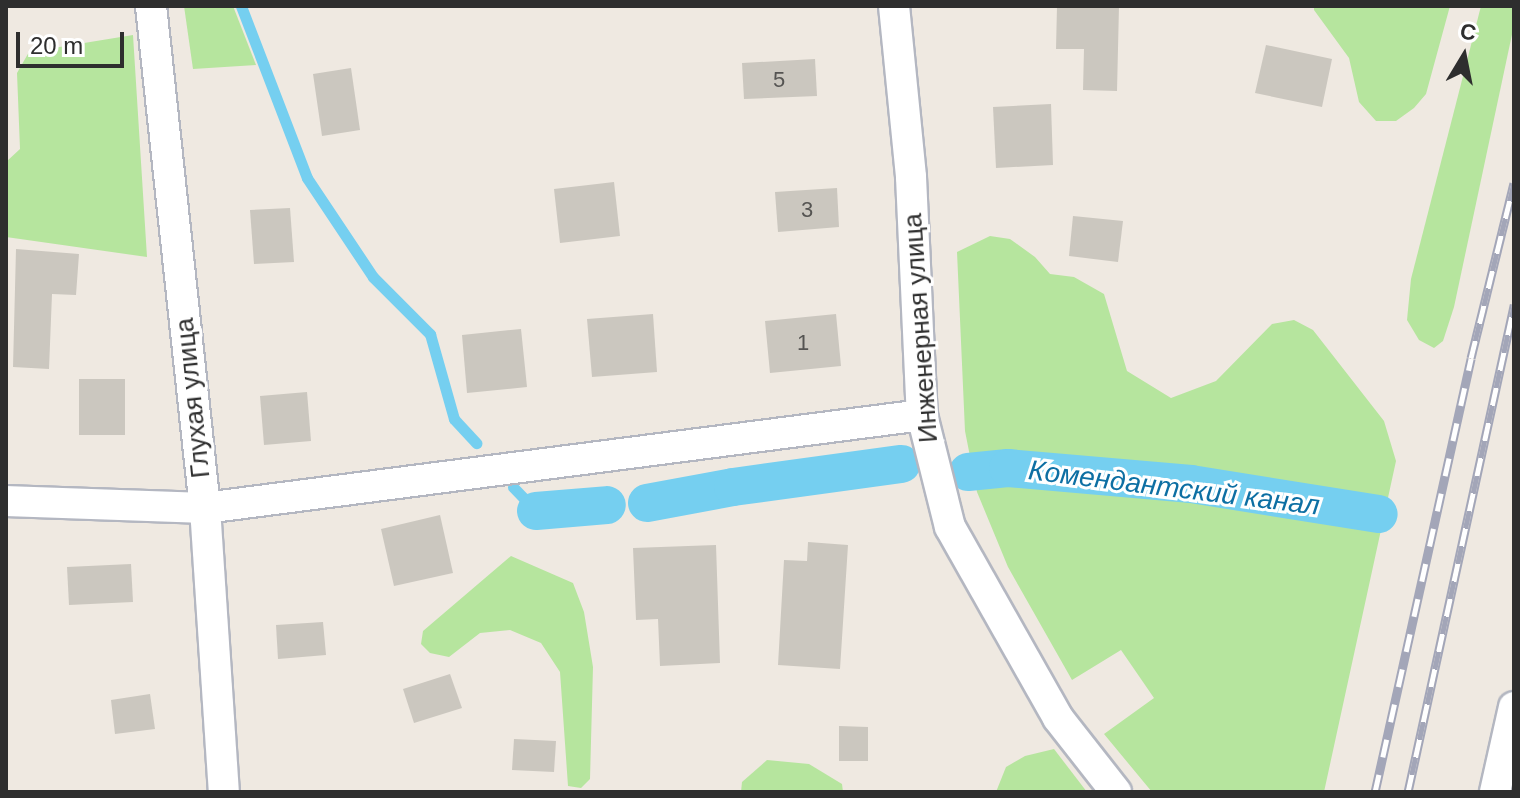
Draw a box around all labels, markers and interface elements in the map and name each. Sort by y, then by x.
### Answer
scale bar [20,16,128,66]
north arrow [1424,16,1504,96]
text: С [1458,18,1478,46]
text: 20 m [30,32,83,59]
house number: 5 [773,67,785,93]
house number: 3 [801,197,813,223]
street label: Инженерная улица [897,212,945,444]
street label: Глухая улица [169,316,217,480]
house number: 1 [797,330,809,356]
water label: Комендантский канал [1026,453,1322,523]

